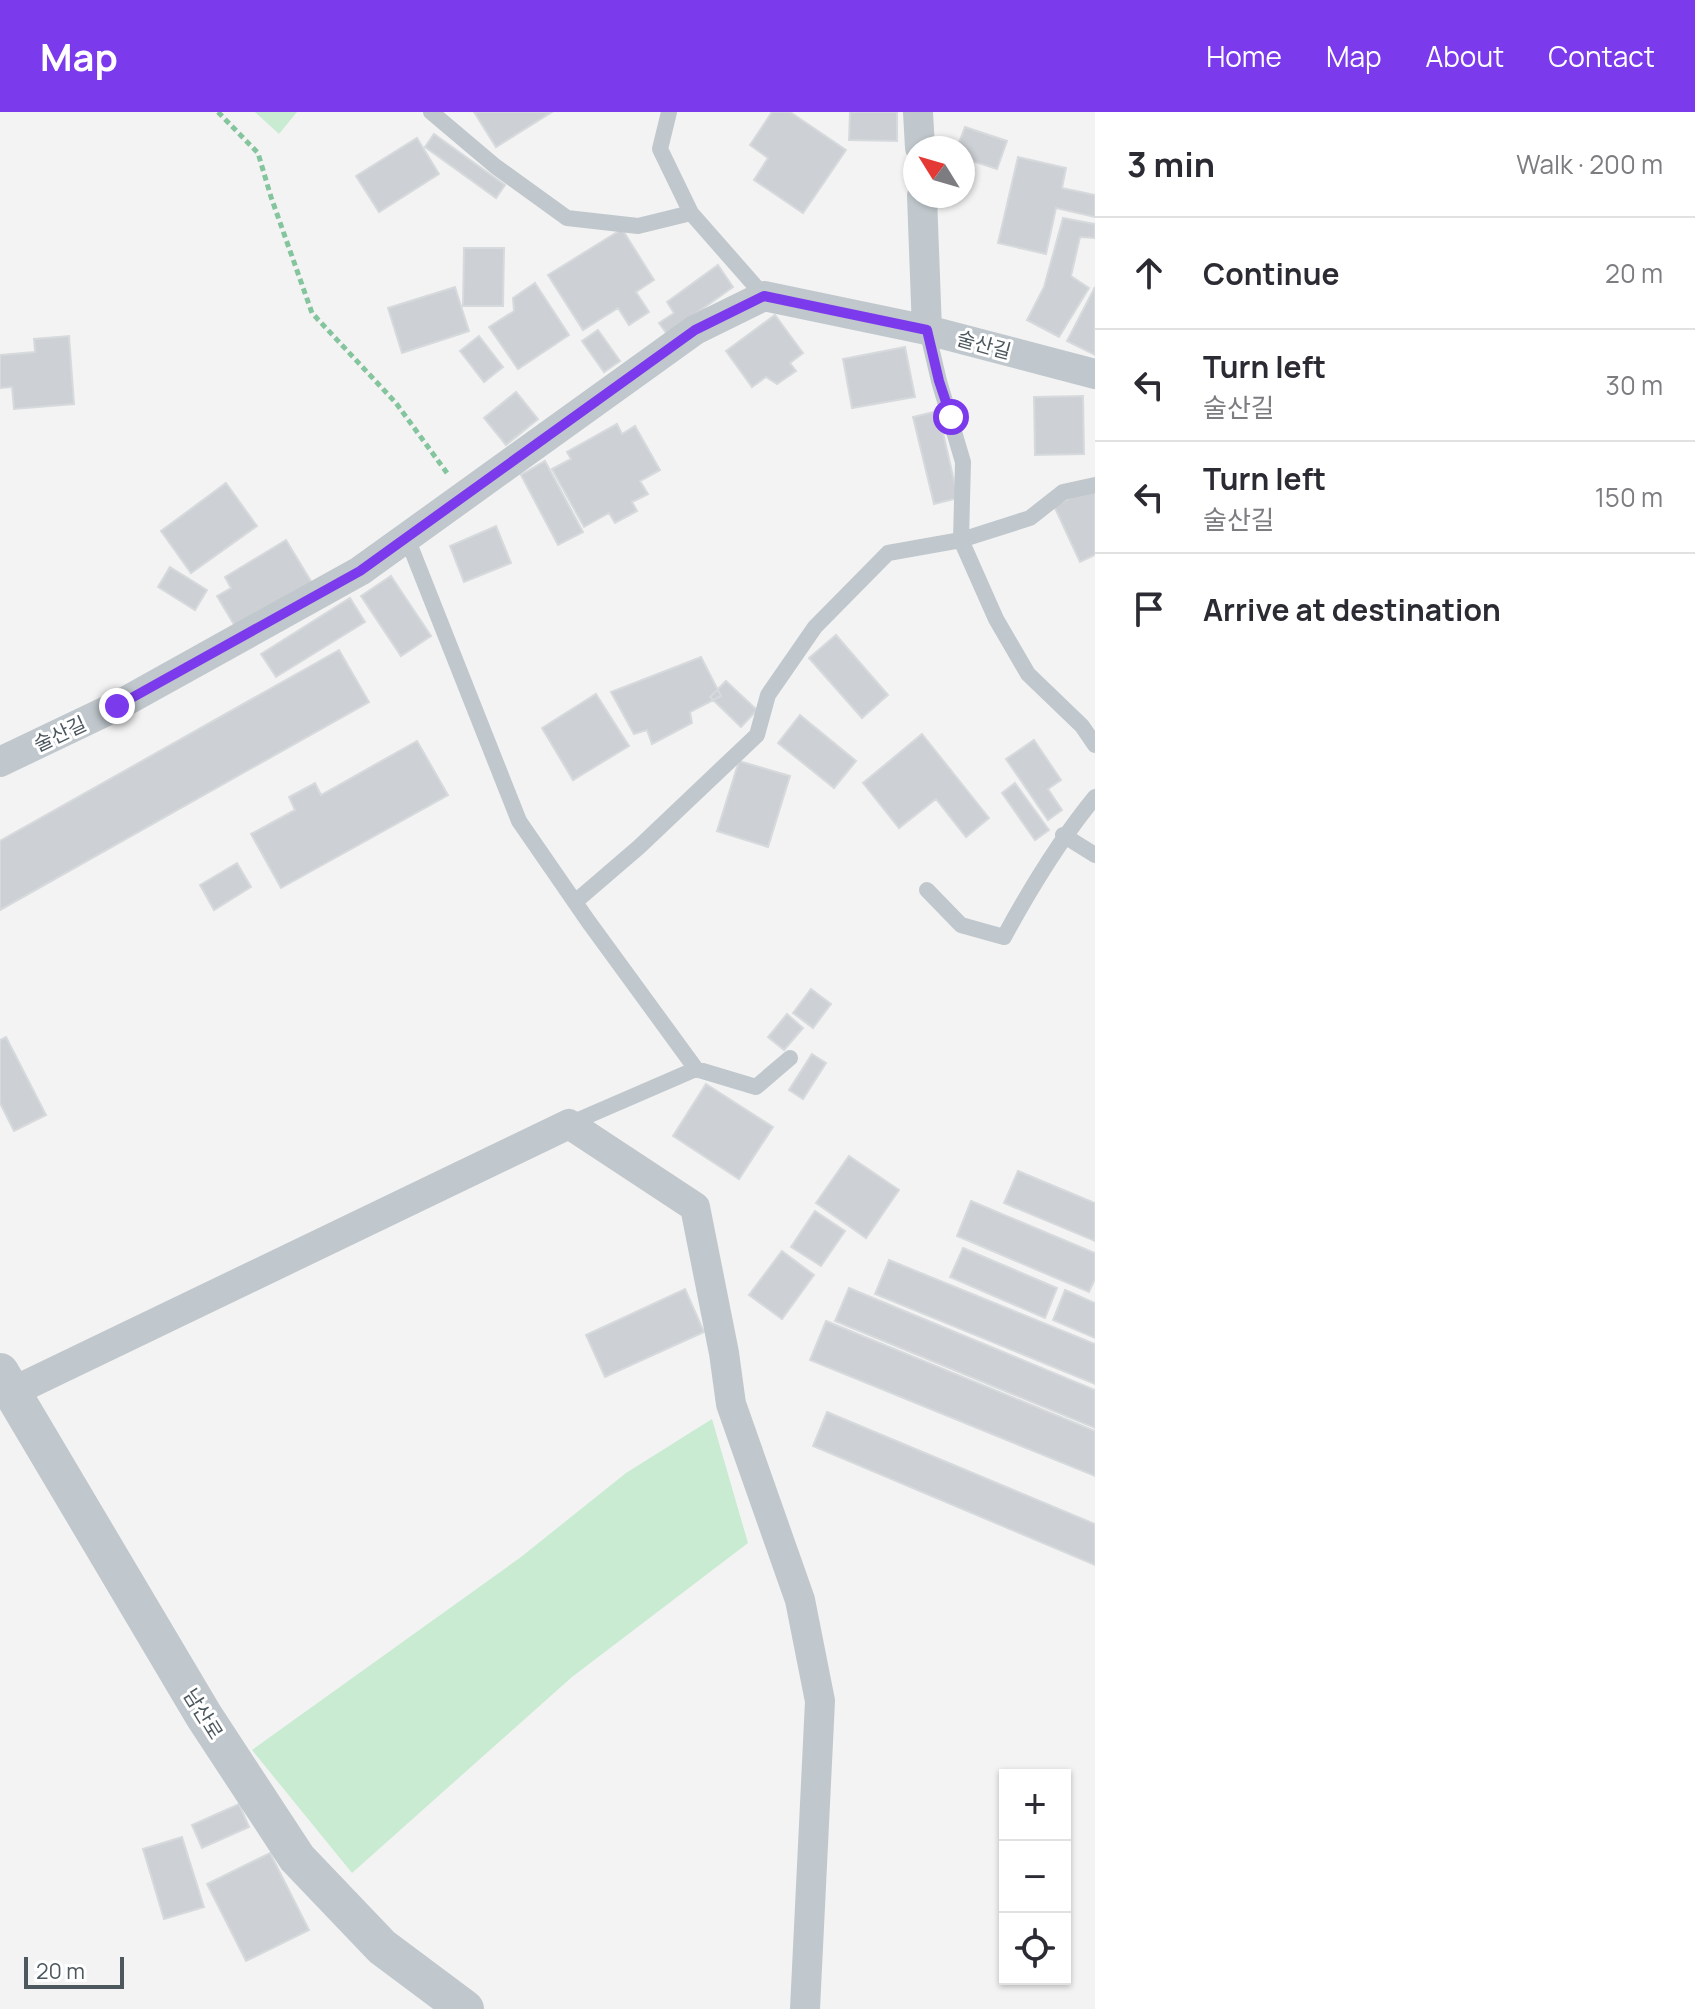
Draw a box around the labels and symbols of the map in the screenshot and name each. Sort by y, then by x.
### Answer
north arrow [903,136,975,208]
street label: 술산길 [954,324,1014,365]
route start [933,399,969,435]
route end [99,688,135,724]
street label: 술산길 [29,710,91,757]
street label: 남산로 [177,1683,229,1744]
scale bar [24,1953,124,1989]

